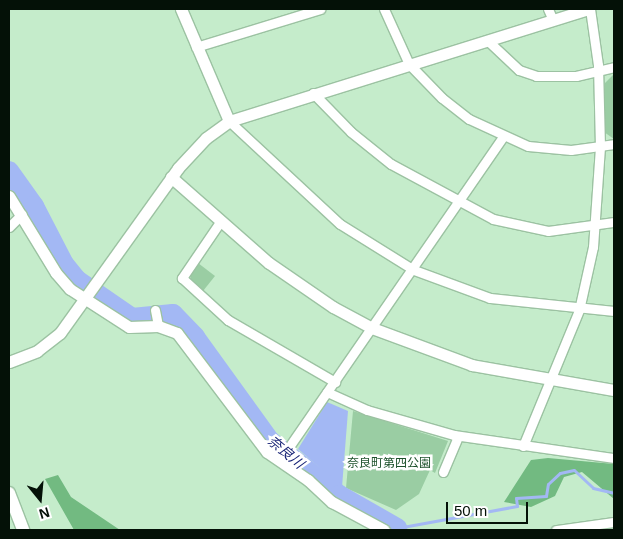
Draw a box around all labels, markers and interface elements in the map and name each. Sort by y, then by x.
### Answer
water label: 奈良川 [265,432,307,472]
park label: 奈良町第四公園 [347,457,431,471]
north arrow [15,474,65,524]
scale bar [448,492,530,524]
text: 50 m [454,502,487,519]
text: N [37,504,52,522]

